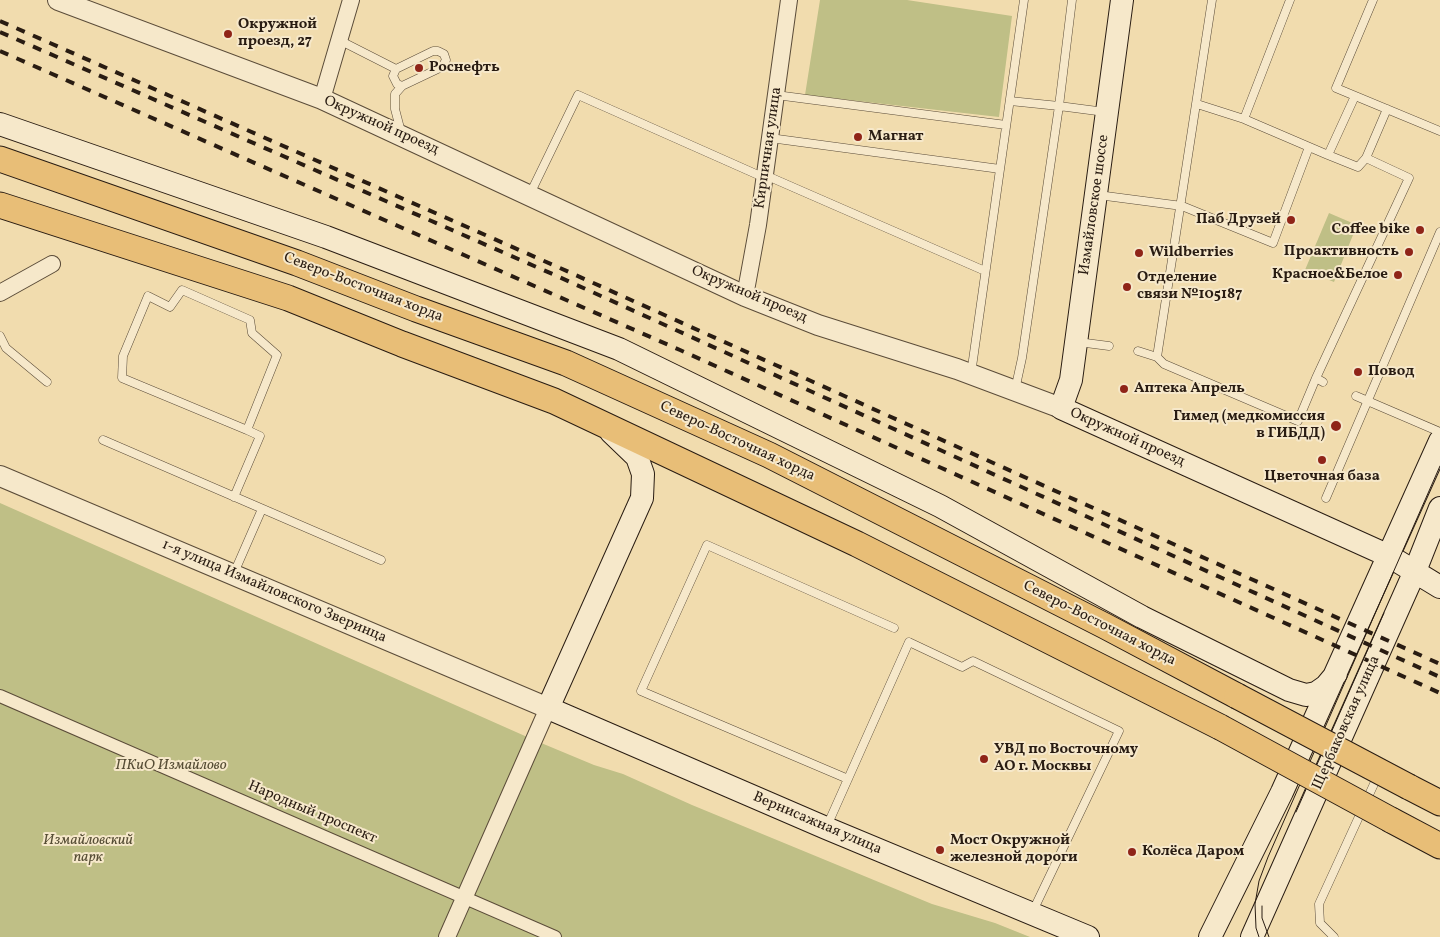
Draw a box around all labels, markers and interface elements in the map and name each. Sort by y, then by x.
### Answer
place label: Окружной проезд, 27 [238,16,317,51]
marker: Окружной проезд, 27 [222,28,234,40]
place label: Роснефть [429,59,500,77]
marker: Роснефть [413,62,425,74]
street label: Кирпичная улица [752,86,786,210]
street label: Окружной проезд [321,93,441,159]
place label: Магнат [868,128,924,146]
marker: Магнат [852,131,864,143]
street label: Измайловское шоссе [1076,133,1114,277]
place label: Паб Друзей [1196,211,1281,229]
marker: Паб Друзей [1285,214,1297,226]
place label: Coffee bike [1332,221,1410,239]
marker: Coffee bike [1414,224,1426,236]
place label: Проактивность [1284,243,1399,261]
place label: Wildberries [1149,244,1234,262]
marker: Проактивность [1403,246,1415,258]
marker: Wildberries [1133,247,1145,259]
street label: Северо-Восточная хорда [281,249,445,327]
street label: Окружной проезд [688,262,810,328]
place label: Красное&Белое [1272,266,1388,284]
place label: Отделение связи №105187 [1137,269,1242,304]
marker: Красное&Белое [1392,269,1404,281]
marker: Отделение связи №105187 [1121,281,1133,293]
place label: Повод [1368,363,1414,381]
marker: Повод [1352,366,1364,378]
place label: Аптека Апрель [1134,380,1245,398]
marker: Аптека Апрель [1118,383,1130,395]
street label: Северо-Восточная хорда [657,398,817,486]
street label: Окружной проезд [1067,405,1187,471]
place label: Гимед (медкомиссия в ГИБДД) [1173,408,1325,443]
marker: Гимед (медкомиссия в ГИБДД) [1329,419,1343,433]
marker: Цветочная база [1316,454,1328,466]
place label: Цветочная база [1264,468,1380,486]
street label: 1-я улица Измайловского Зверинца [159,536,389,648]
street label: Северо-Восточная хорда [1020,578,1178,670]
street label: Щербаковская улица [1309,653,1385,793]
place label: УВД по Восточному АО г. Москвы [994,741,1138,776]
marker: УВД по Восточному АО г. Москвы [978,753,990,765]
park label: ПКиО Измайлово [115,757,227,775]
street label: Народный проспект [245,778,379,848]
street label: Вернисажная улица [750,789,884,859]
park label: Измайловский парк [43,832,133,867]
place label: Мост Окружной железной дороги [950,832,1078,867]
place label: Колёса Даром [1142,843,1244,861]
marker: Мост Окружной железной дороги [934,844,946,856]
marker: Колёса Даром [1126,846,1138,858]

